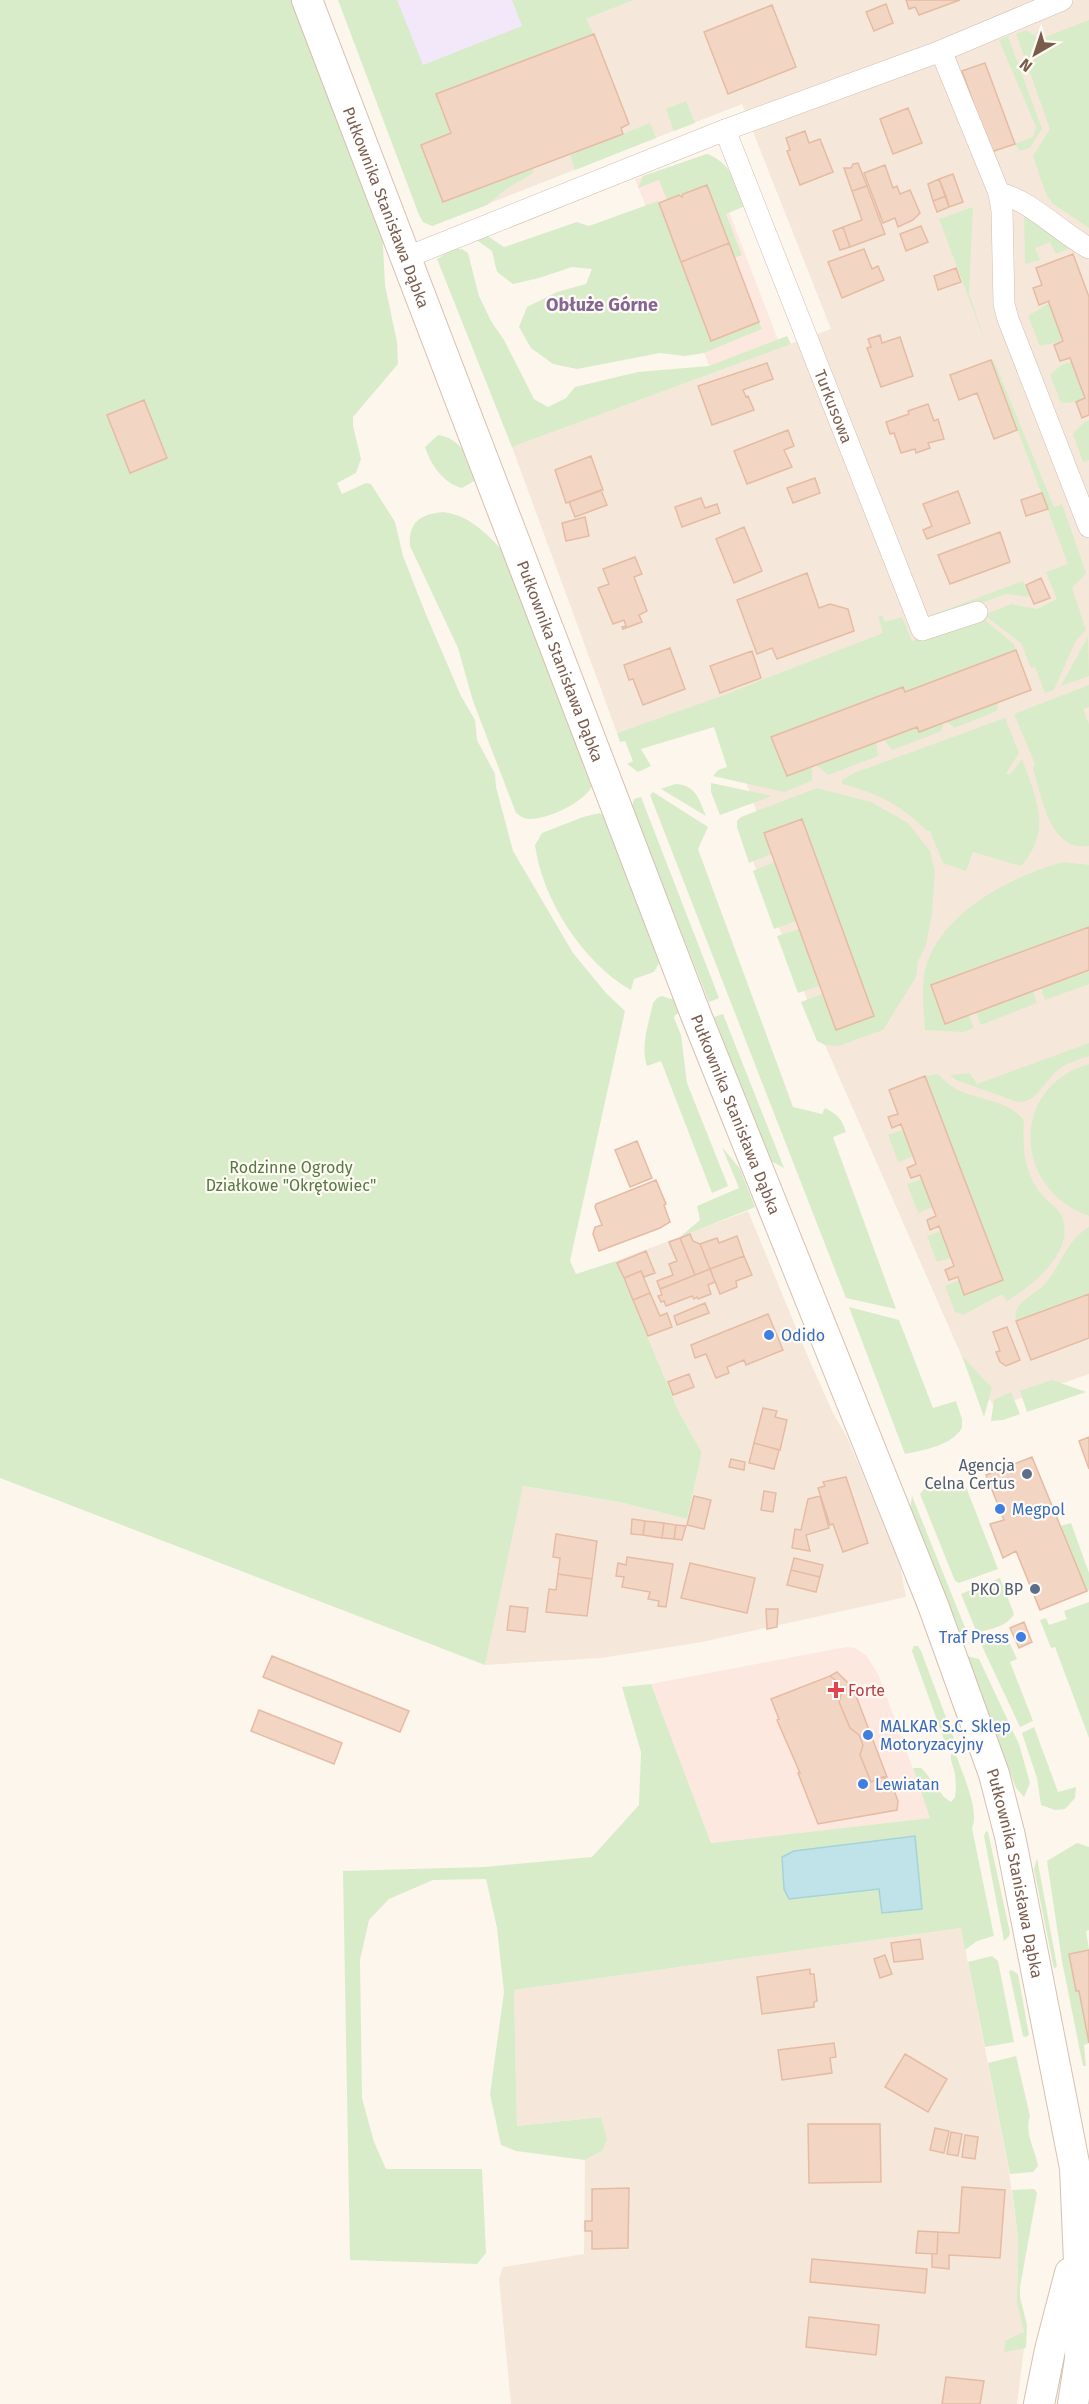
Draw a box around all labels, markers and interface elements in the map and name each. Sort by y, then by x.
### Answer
north arrow [1005,24,1065,84]
text: N [1016,55,1036,76]
street label: Pułkownika Stanisława Dąbka [339,104,433,311]
district label: Obłuże Górne [546,294,658,316]
street label: Turkusowa [810,367,856,446]
street label: Pułkownika Stanisława Dąbka [513,558,607,765]
street label: Pułkownika Stanisława Dąbka [687,1012,784,1217]
park label: Rodzinne Ogrody Działkowe "Okrętowiec" [206,1158,376,1195]
place label: Odido [781,1326,825,1345]
marker: Odido [762,1328,776,1342]
place label: Agencja Celna Certus [925,1456,1015,1493]
marker: Agencja Celna Certus [1020,1467,1034,1481]
place label: Megpol [1012,1500,1065,1519]
marker: Megpol [993,1502,1007,1516]
place label: PKO BP [970,1580,1023,1599]
marker: PKO BP [1028,1582,1042,1596]
place label: Traf Press [939,1628,1009,1647]
marker: Traf Press [1014,1630,1028,1644]
place label: Forte [848,1681,885,1700]
marker: Forte [829,1683,843,1697]
place label: MALKAR S.C. Sklep Motoryzacyjny [880,1717,1011,1754]
marker: MALKAR S.C. Sklep Motoryzacyjny [861,1728,875,1742]
street label: Pułkownika Stanisława Dąbka [983,1766,1047,1980]
place label: Lewiatan [875,1775,940,1794]
marker: Lewiatan [856,1777,870,1791]

